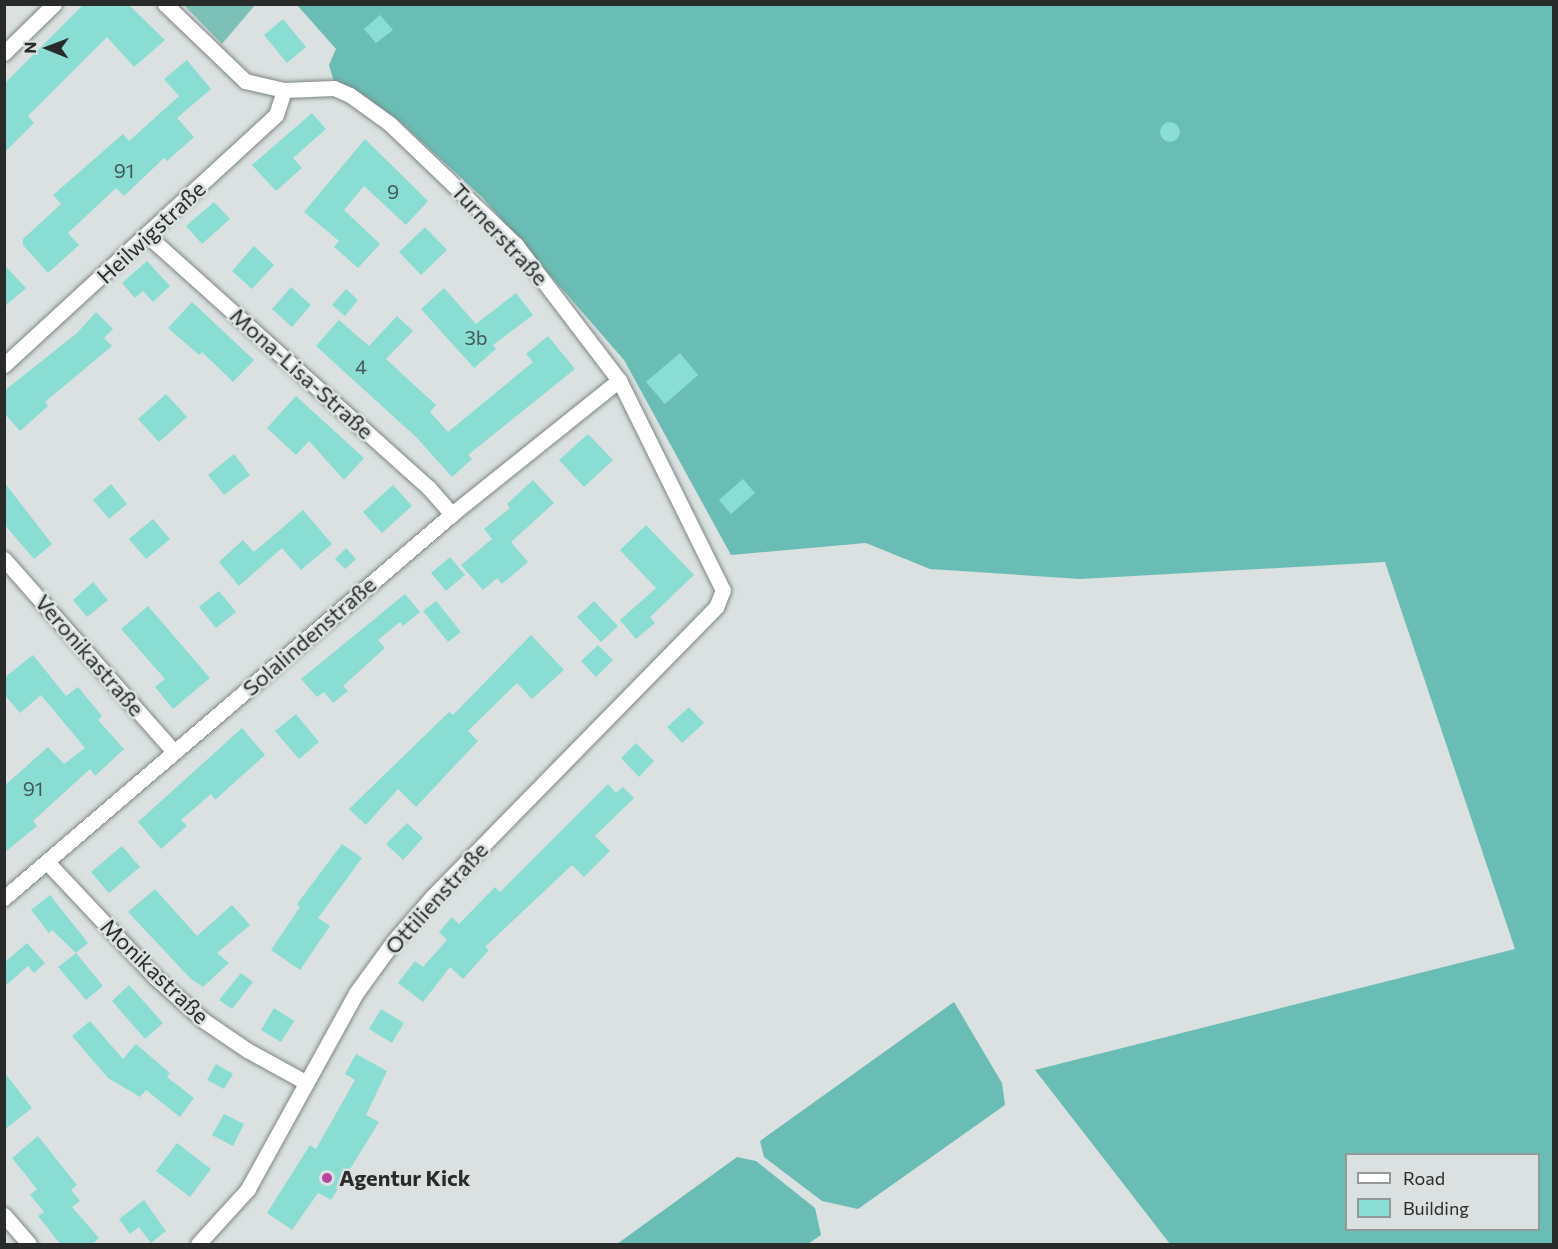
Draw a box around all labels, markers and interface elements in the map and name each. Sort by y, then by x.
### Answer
north arrow [18,18,78,78]
text: N [20,42,39,54]
house number: 91 [114,158,134,182]
street label: Heilwigstraße [91,175,211,289]
street label: Turnerstraße [446,177,554,291]
house number: 9 [387,179,399,203]
street label: Mona-Lisa-Straße [225,302,379,444]
house number: 3b [464,325,488,349]
house number: 4 [355,354,367,378]
street label: Solalindenstraße [237,571,381,701]
street label: Veronikastraße [30,589,150,721]
house number: 91 [23,776,43,800]
street label: Ottilienstraße [379,837,493,959]
street label: Monikastraße [96,913,214,1029]
legend [1345,1153,1540,1231]
place label: Agentur Kick [339,1165,470,1191]
text: Road [1403,1167,1445,1189]
marker: Agentur Kick [320,1171,334,1185]
text: Building [1403,1197,1469,1219]

